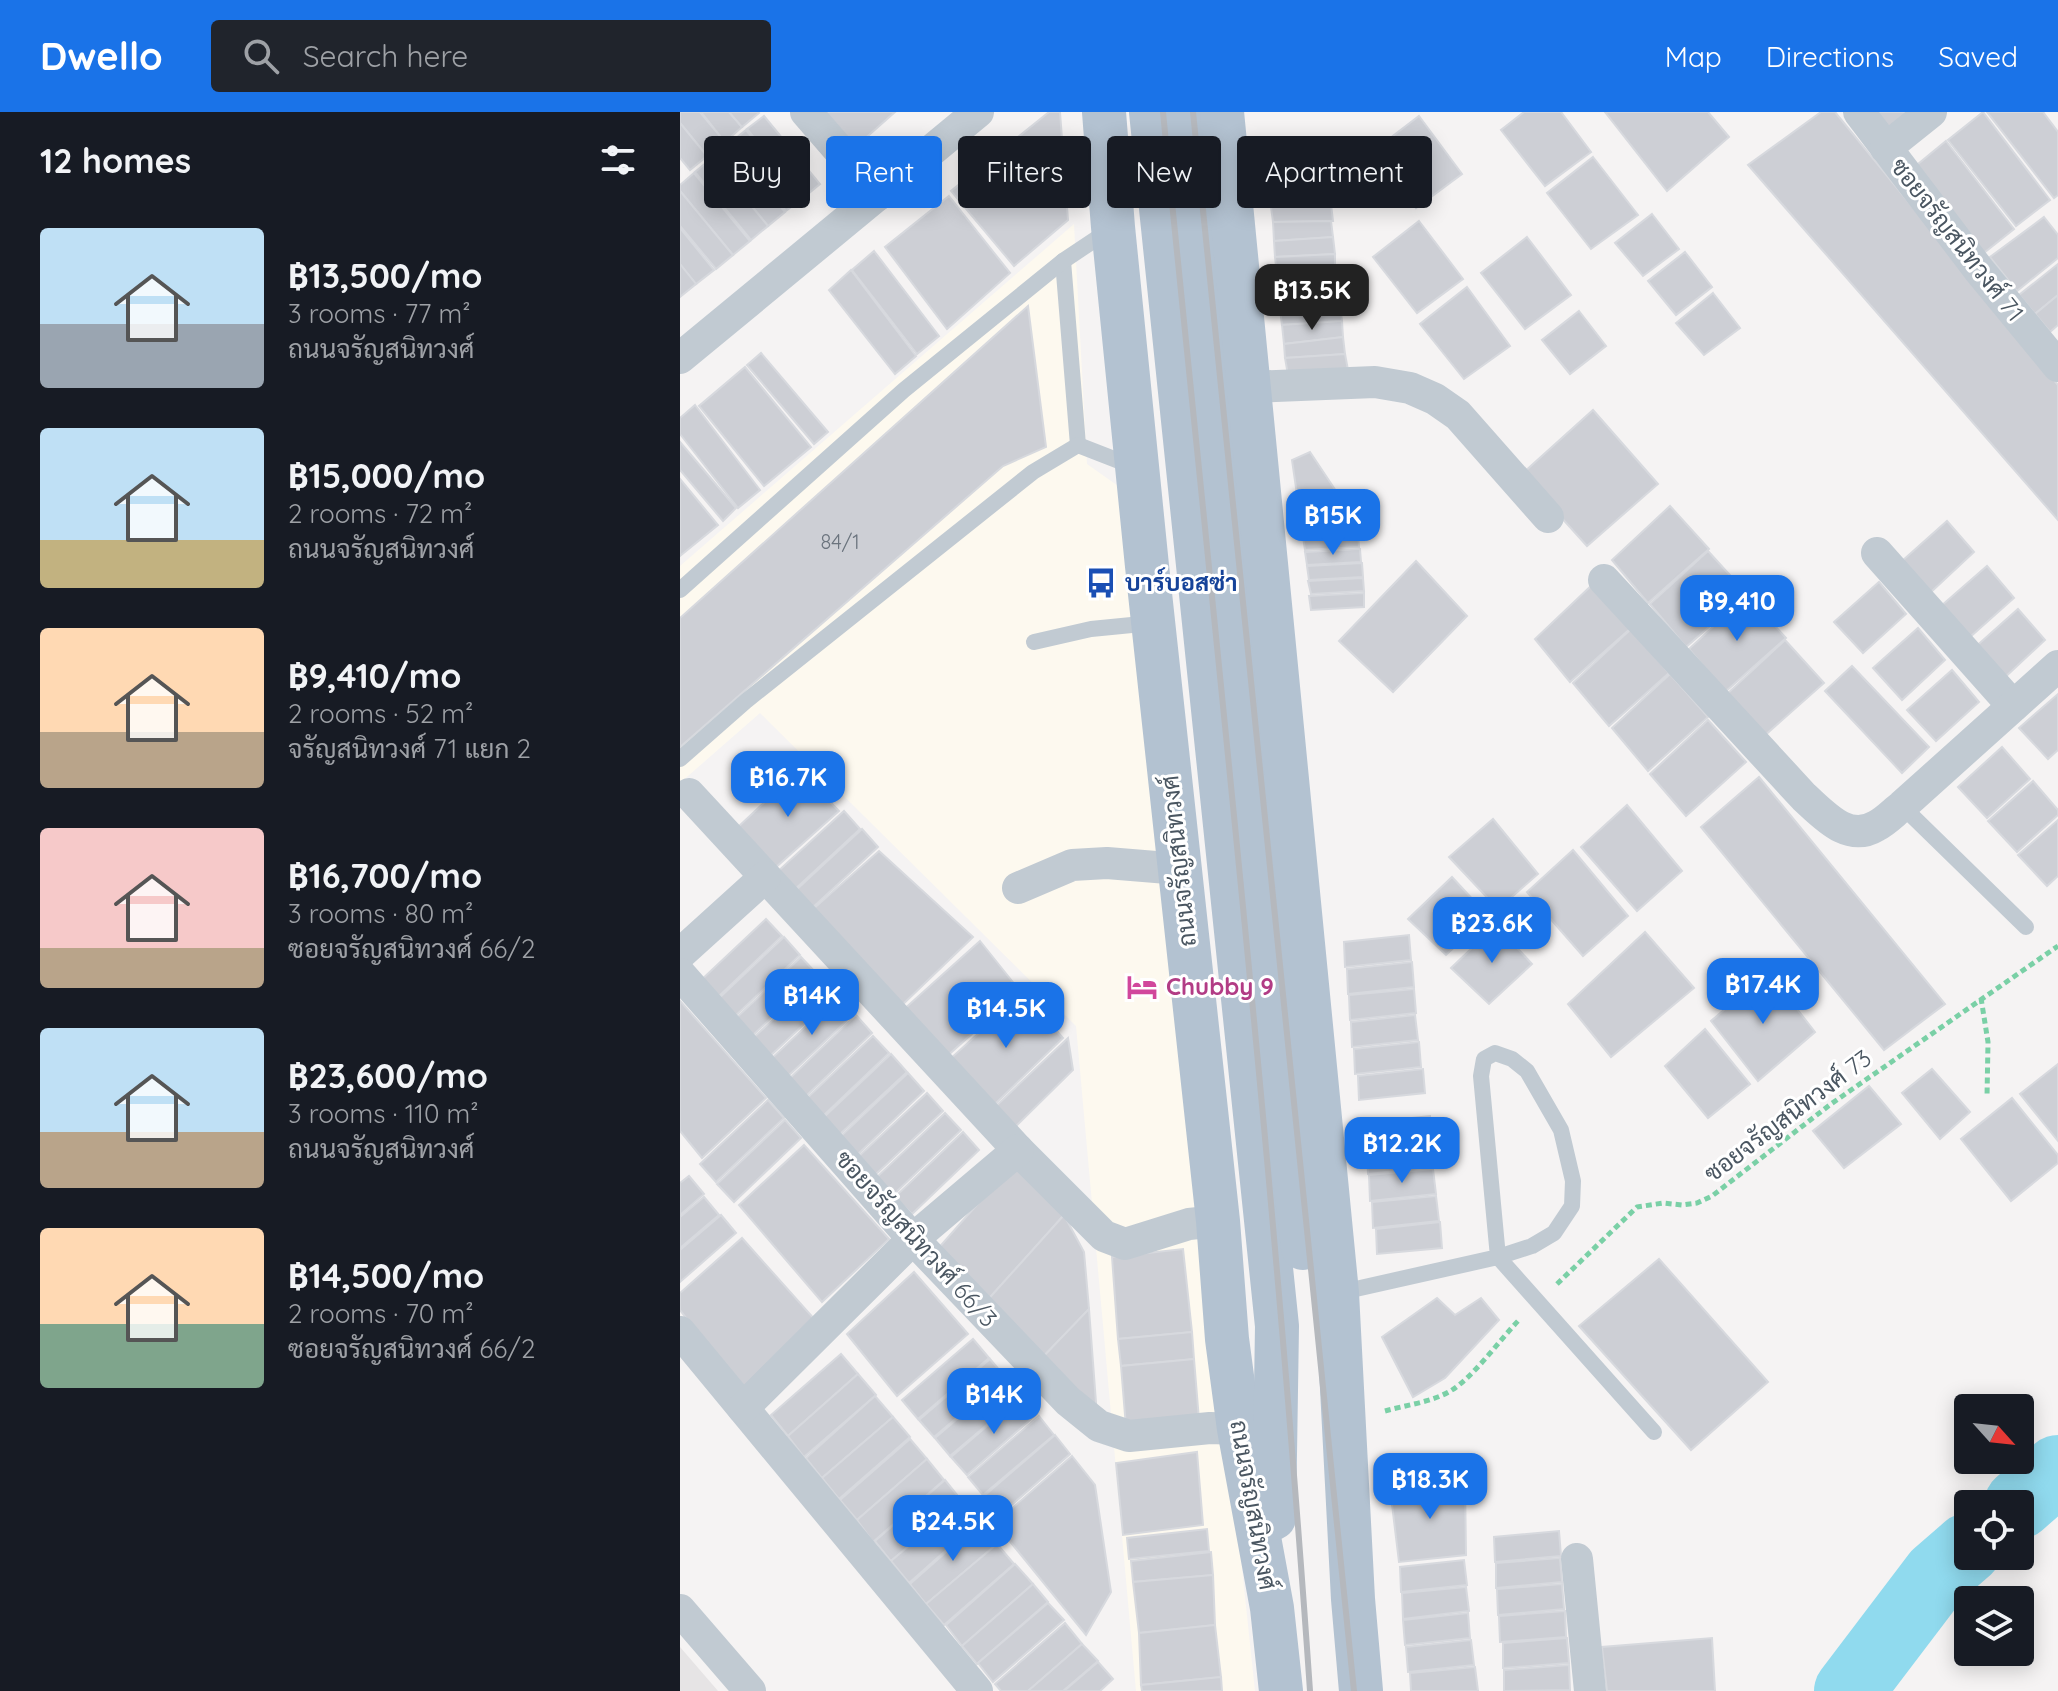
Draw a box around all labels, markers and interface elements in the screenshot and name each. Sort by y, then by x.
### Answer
search box [211,20,771,92]
text: Dwello [40,32,163,80]
icon: search [239,34,283,78]
text: Search here [303,37,468,75]
text: Map [1665,39,1722,74]
text: Directions [1766,39,1894,74]
text: Saved [1938,39,2018,74]
chip: Buy [704,136,810,208]
chip: Rent [826,136,942,208]
chip: Filters [958,136,1091,208]
chip: New [1107,136,1221,208]
chip: Apartment [1237,136,1432,208]
icon: filters [596,138,640,182]
text: 12 homes [40,139,191,182]
street label: ซอยจรัญสนิทวงศ์ 71 [1885,152,2031,327]
text: ฿13,500/mo [288,254,483,297]
icon: home [104,260,200,356]
pin: ฿13.5K [1247,264,1377,332]
text: ฿13.5K [1273,273,1351,306]
text: 3 rooms · 77 m² [288,297,470,330]
text: ถนนจรัญสนิทวงศ์ [288,332,474,365]
text: ฿15,000/mo [288,454,485,497]
icon: home [104,460,200,556]
pin: ฿15K [1286,489,1380,557]
text: 2 rooms · 72 m² [288,497,472,530]
text: ฿15K [1304,498,1362,531]
house number: 84/1 [820,529,860,554]
text: ถนนจรัญสนิทวงศ์ [288,532,474,565]
bus stop icon: บาร์บอสซ่า [1084,566,1118,600]
place label: บาร์บอสซ่า [1125,567,1238,597]
pin: ฿9,410 [1672,575,1802,643]
text: ฿9,410 [1698,584,1776,617]
text: ฿9,410/mo [288,654,461,697]
icon: home [104,660,200,756]
text: 2 rooms · 52 m² [288,697,473,730]
text: จรัญสนิทวงศ์ 71 แยก 2 [288,732,531,765]
pin: ฿16.7K [723,751,853,819]
text: ฿16.7K [749,760,827,793]
street label: ถนนจรัญสนิทวงศ์ [1154,774,1202,948]
text: ฿16,700/mo [288,854,482,897]
icon: home [104,860,200,956]
text: 3 rooms · 80 m² [288,897,473,930]
pin: ฿23.6K [1427,897,1557,965]
text: ฿23.6K [1451,906,1533,939]
text: ซอยจรัญสนิทวงศ์ 66/2 [288,932,535,965]
pin: ฿17.4K [1698,958,1828,1026]
text: ฿17.4K [1725,967,1801,1000]
pin: ฿14K [765,969,859,1037]
hotel icon: Chubby 9 [1125,970,1159,1004]
place label: Chubby 9 [1166,971,1274,1001]
text: ฿14K [783,978,841,1011]
pin: ฿14.5K [941,982,1071,1050]
text: ฿14.5K [966,991,1046,1024]
street label: ซอยจรัญสนิทวงศ์ 73 [1698,1043,1877,1188]
text: ฿23,600/mo [288,1054,488,1097]
icon: home [104,1060,200,1156]
text: 3 rooms · 110 m² [288,1097,479,1130]
pin: ฿12.2K [1337,1117,1467,1185]
text: ฿12.2K [1363,1126,1441,1159]
text: ถนนจรัญสนิทวงศ์ [288,1132,474,1165]
street label: ซอยจรัญสนิทวงศ์ 66/3 [829,1144,1004,1333]
text: ฿14,500/mo [288,1254,484,1297]
icon: home [104,1260,200,1356]
text: 2 rooms · 70 m² [288,1297,473,1330]
text: ซอยจรัญสนิทวงศ์ 66/2 [288,1332,535,1365]
pin: ฿14K [947,1368,1041,1436]
text: ฿14K [965,1377,1023,1410]
north arrow [1954,1394,2034,1474]
map controls [1954,1394,2034,1666]
street label: ถนนจรัญสนิทวงศ์ [1224,1418,1284,1592]
pin: ฿18.3K [1365,1453,1495,1521]
text: ฿18.3K [1391,1462,1469,1495]
button: locate [1954,1490,2034,1570]
pin: ฿24.5K [888,1495,1018,1563]
text: ฿24.5K [911,1504,995,1537]
button: layers [1954,1586,2034,1666]

